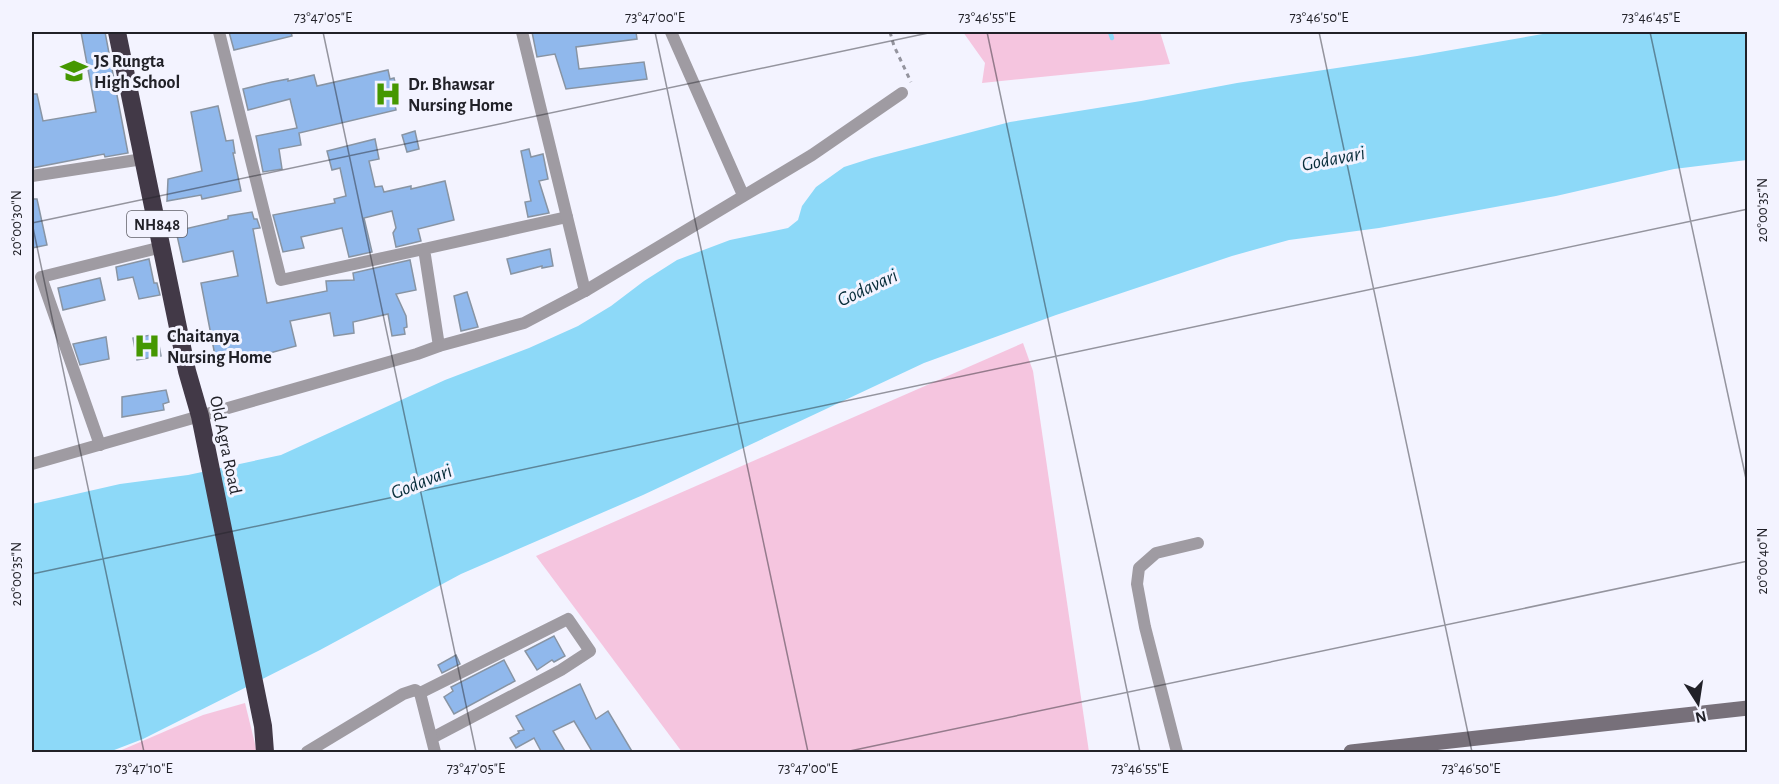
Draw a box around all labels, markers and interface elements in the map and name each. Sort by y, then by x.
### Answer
text: 73°47'05"E [294,10,352,25]
text: 73°47'00"E [625,10,685,25]
text: 73°46'55"E [958,10,1016,25]
text: 73°46'50"E [1289,10,1349,25]
text: 73°46'45"E [1622,10,1680,25]
place label: JS Rungta High School [94,53,180,92]
school or university icon: JS Rungta High School [59,56,89,86]
place label: Dr. Bhawsar Nursing Home [408,76,513,115]
hospital icon: Dr. Bhawsar Nursing Home [373,79,403,109]
water label: Godavari [1300,143,1367,175]
text: 20°00'35"N [1755,178,1770,242]
text: 20°00'30"N [9,190,24,256]
road number: NH848 [127,211,187,237]
water label: Godavari [834,265,901,311]
place label: Chaitanya Nursing Home [167,328,272,367]
hospital icon: Chaitanya Nursing Home [132,331,162,361]
street label: Old Agra Road [206,394,244,496]
water label: Godavari [388,461,455,503]
text: 20°00'40"N [1755,527,1770,595]
text: 20°00'35"N [9,542,24,606]
north arrow [1668,673,1728,733]
text: N [1694,708,1708,726]
text: 73°47'10"E [115,761,173,776]
text: 73°47'05"E [447,761,505,776]
text: 73°47'00"E [778,761,838,776]
text: 73°46'55"E [1111,761,1169,776]
text: 73°46'50"E [1441,761,1501,776]

